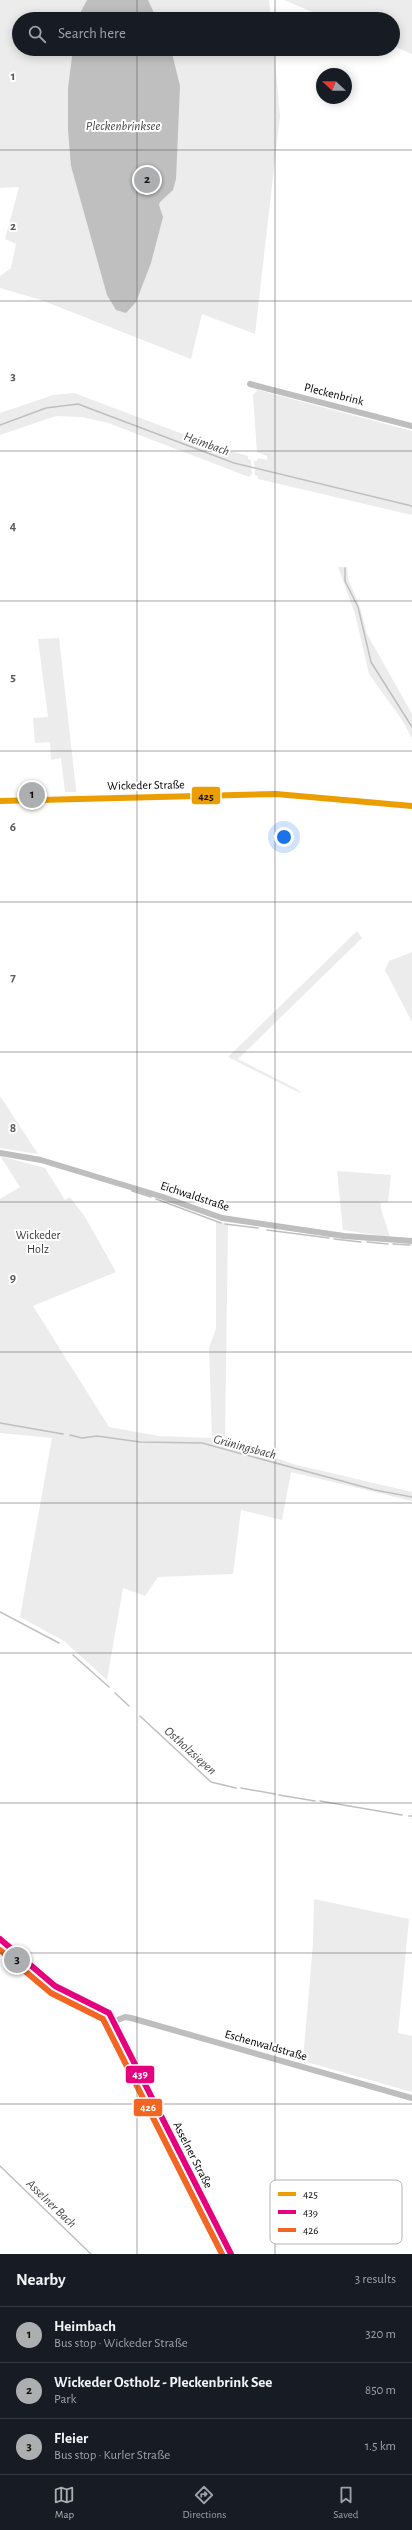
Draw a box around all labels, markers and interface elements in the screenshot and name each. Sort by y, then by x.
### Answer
search box [12,12,400,56]
icon: search [26,23,48,45]
text: Search here [58,26,126,41]
north arrow [316,68,352,104]
text: 1 [11,70,15,83]
water label: Pleckenbrinksee [86,120,160,133]
pin: 2 [134,165,160,195]
text: 2 [10,220,16,233]
text: 3 [10,370,16,383]
street label: Pleckenbrink [303,381,365,407]
water label: Heimbach [182,430,231,459]
text: 4 [10,520,17,533]
text: 5 [10,671,16,684]
street label: Wickeder Straße [107,778,185,792]
pin: 1 [19,780,45,810]
line badge: 425 [191,786,221,805]
text: 425 [198,791,214,802]
text: 6 [10,821,16,834]
your location [274,827,294,847]
text: 7 [10,971,16,984]
text: 8 [10,1122,16,1135]
street label: Eichwaldstraße [159,1179,231,1213]
park label: Wickeder Holz [16,1229,60,1255]
text: 9 [10,1272,16,1285]
water label: Grüningsbach [212,1433,277,1462]
water label: Ostholzsiepen [162,1725,218,1778]
pin: 3 [4,1945,30,1975]
street label: Eschenwaldstraße [224,2028,308,2062]
line badge: 439 [125,2065,155,2084]
text: 439 [132,2069,148,2080]
line badge: 426 [133,2098,163,2117]
text: 426 [140,2102,156,2113]
street label: Asselner Straße [171,2120,215,2190]
water label: Asselner Bach [23,2177,78,2231]
legend [270,2180,402,2244]
text: 425 [303,2189,318,2200]
text: 439 [303,2207,318,2218]
text: 426 [303,2225,318,2236]
text: Nearby [16,2271,66,2288]
text: 3 results [355,2273,396,2286]
text: Heimbach [54,2319,116,2334]
text: 1 [27,2328,31,2341]
text: 320 m [365,2328,396,2341]
text: Bus stop · Wickeder Straße [54,2337,188,2350]
text: Wickeder Ostholz - Pleckenbrink See [54,2375,272,2390]
text: 2 [26,2384,32,2397]
text: 850 m [365,2384,396,2397]
text: Park [54,2393,76,2406]
text: Fleier [54,2431,88,2446]
text: 3 [26,2440,32,2453]
text: 1.5 km [365,2440,396,2453]
text: Bus stop · Kurler Straße [54,2449,170,2462]
tab: Map [53,2484,75,2521]
tab: Directions [182,2484,226,2521]
tab: Saved [333,2484,358,2521]

